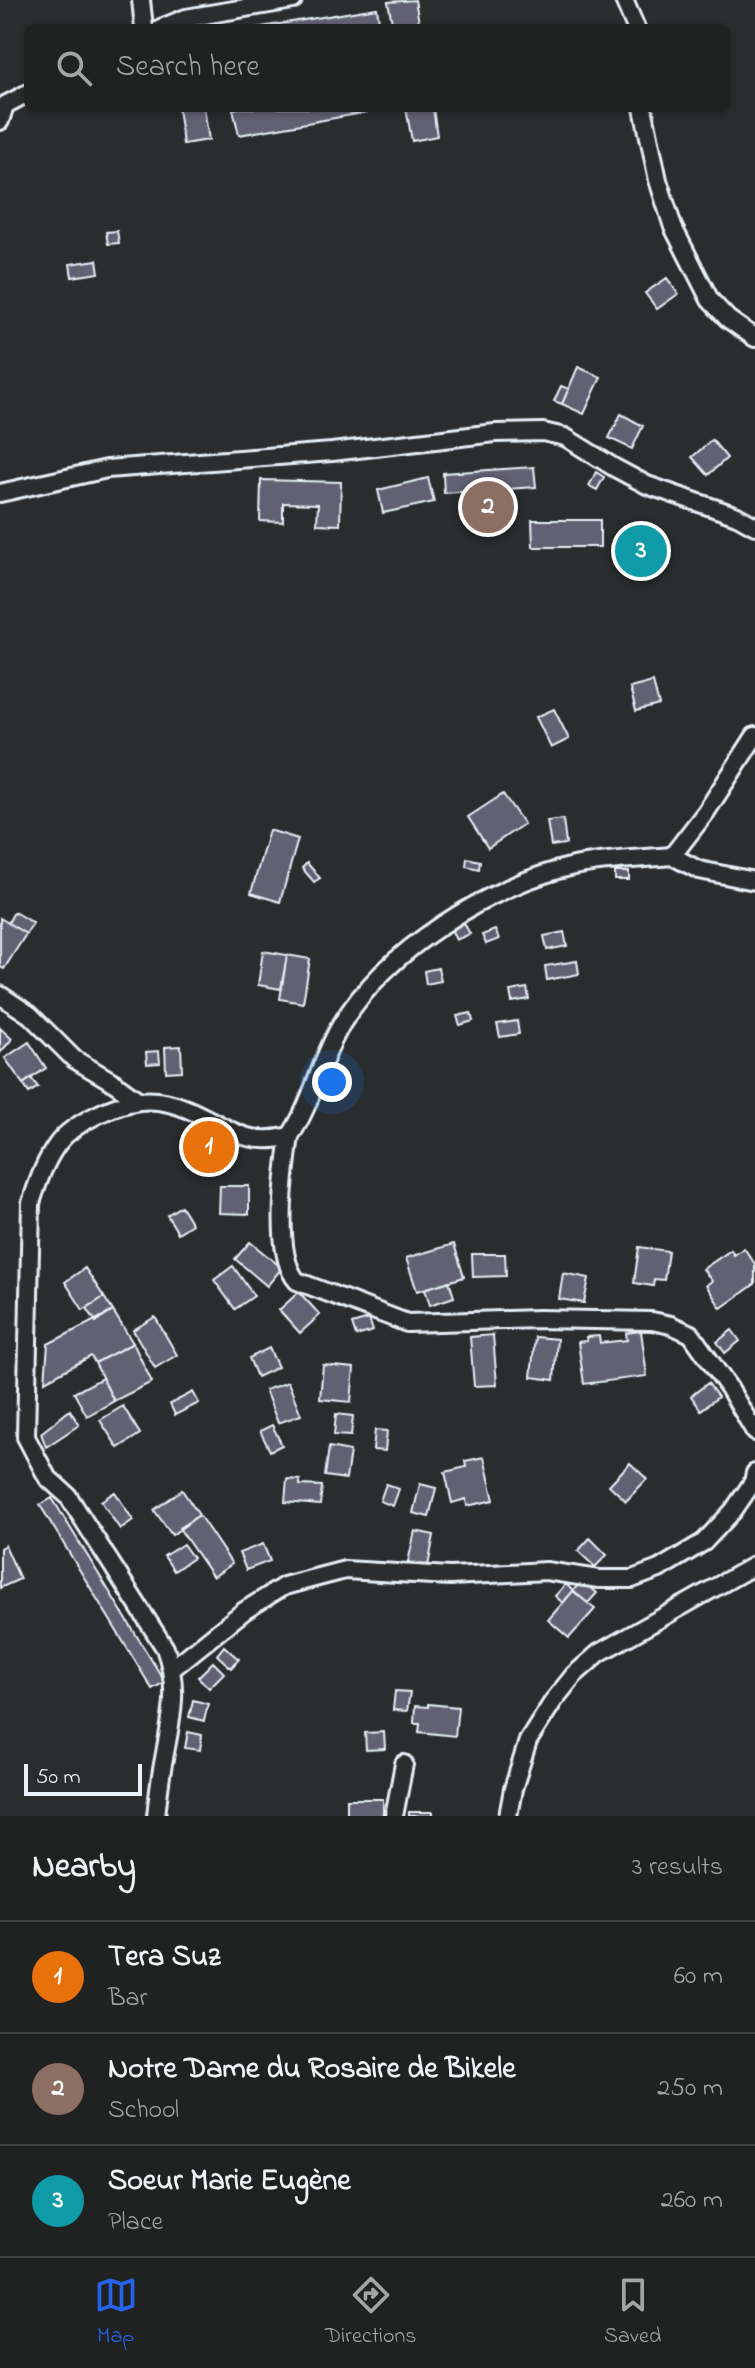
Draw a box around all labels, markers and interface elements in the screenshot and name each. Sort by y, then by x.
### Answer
search box [24,24,731,112]
icon: search [52,46,96,90]
text: Search here [116,46,260,90]
pin: 2 [462,477,514,537]
pin: 3 [615,521,667,581]
your location [312,1062,352,1102]
pin: 1 [183,1117,235,1177]
scale bar [24,1760,142,1796]
text: 50 m [36,1762,81,1794]
text: Nearby [32,1843,136,1893]
text: 3 results [632,1849,723,1887]
text: Tera Suz [108,1936,221,1980]
text: 1 [54,1958,62,1996]
text: 60 m [674,1958,723,1996]
text: Bar [108,1980,148,2018]
text: Notre Dame du Rosaire de Bikele [108,2048,516,2092]
text: 2 [52,2070,64,2108]
text: 250 m [657,2070,723,2108]
text: School [108,2092,179,2130]
text: Soeur Marie Eugène [108,2160,351,2204]
text: 3 [53,2182,63,2220]
text: 260 m [661,2182,723,2220]
text: Place [108,2204,163,2242]
tab: Map [94,2273,138,2353]
tab: Directions [325,2273,417,2353]
tab: Saved [604,2273,661,2353]

